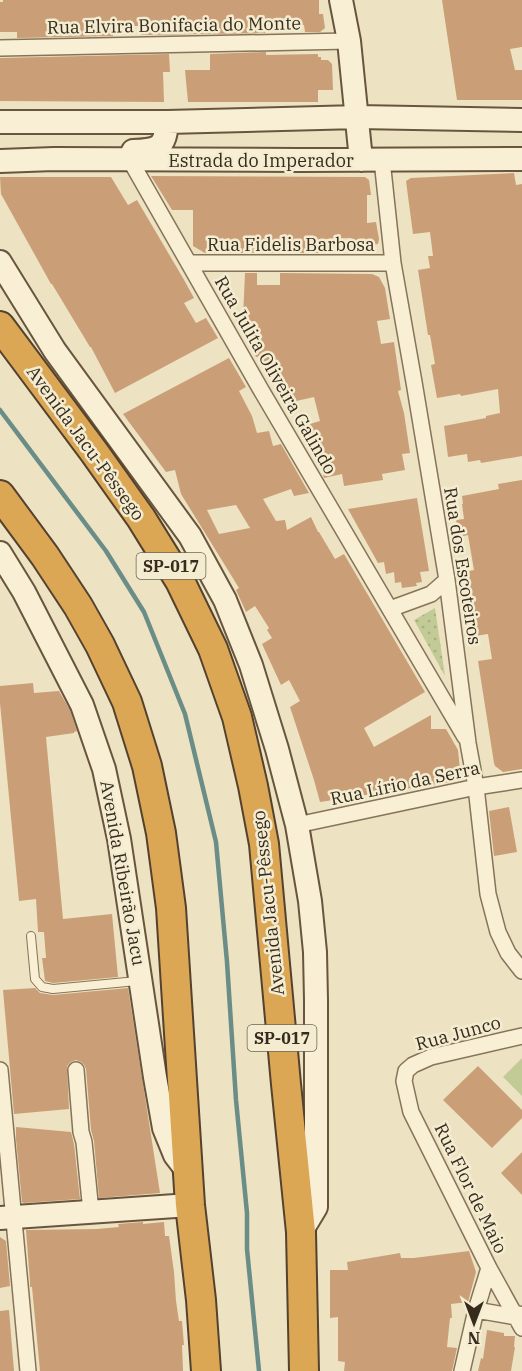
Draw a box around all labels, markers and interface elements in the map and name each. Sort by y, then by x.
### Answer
street label: Rua Elvira Bonifacia do Monte [47,11,301,39]
street label: Estrada do Imperador [168,149,354,172]
street label: Rua Fidelis Barbosa [207,233,375,256]
street label: Rua Julita Oliveira Galindo [210,272,342,478]
street label: Avenida Jacu-Pêssego [22,361,150,525]
street label: Rua dos Escoteiros [439,485,487,647]
road number: SP-017 [136,553,206,579]
street label: Rua Lírio da Serra [328,756,482,810]
street label: Avenida Ribeirão Jacu [95,779,151,967]
street label: Avenida Jacu-Pêssego [247,809,289,997]
street label: Rua Junco [413,1011,503,1055]
road number: SP-017 [248,1025,316,1051]
street label: Rua Flor de Maio [429,1119,513,1257]
north arrow [444,1293,504,1353]
text: N [468,1328,480,1348]

